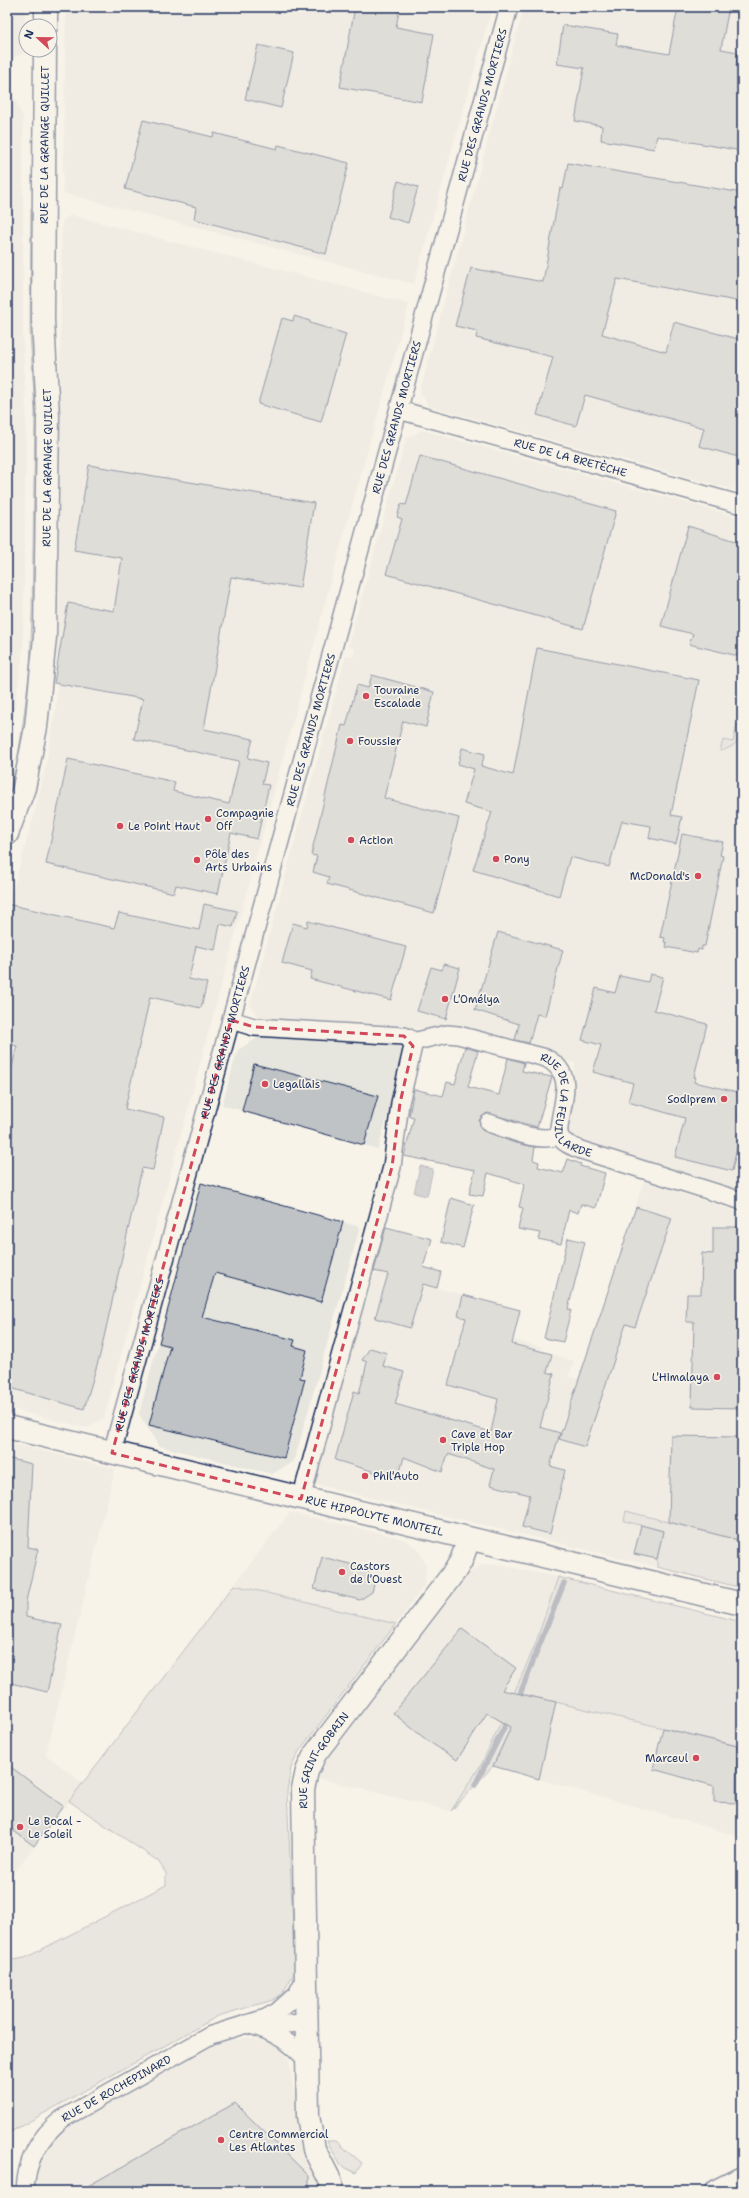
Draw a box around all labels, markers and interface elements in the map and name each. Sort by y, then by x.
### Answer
north arrow [18,18,58,58]
text: N [21,27,38,41]
street label: RUE DES GRANDS MORTIERS [454,27,511,183]
street label: RUE DE LA GRANGE QUILLET [37,65,53,224]
street label: RUE DES GRANDS MORTIERS [369,339,425,496]
street label: RUE DE LA GRANGE QUILLET [39,388,56,547]
street label: RUE DE LA BRETÈCHE [512,435,629,481]
street label: RUE DES GRANDS MORTIERS [283,652,339,808]
place label: Touraine Escalade [374,683,421,711]
marker: Touraine Escalade [361,691,371,701]
place label: Foussier [358,734,401,749]
marker: Foussier [345,736,355,746]
place label: Compagnie Off [216,806,274,834]
marker: Compagnie Off [203,814,213,824]
place label: Le Point Haut [128,819,200,834]
marker: Le Point Haut [115,821,125,831]
place label: Action [359,833,393,848]
marker: Action [346,835,356,845]
place label: Pôle des Arts Urbains [205,847,272,875]
place label: Pony [504,852,530,867]
marker: Pony [491,854,501,864]
marker: Pôle des Arts Urbains [192,855,202,865]
place label: McDonald's [630,869,690,884]
marker: McDonald's [693,871,703,881]
street label: RUE DES GRANDS MORTIERS [197,964,253,1121]
place label: L'Omélya [453,992,500,1007]
marker: L'Omélya [440,994,450,1004]
street label: RUE DE LA FEUILLARDE [539,1050,594,1161]
place label: Legallais [273,1077,320,1092]
marker: Legallais [260,1079,270,1089]
place label: Sodiprem [667,1092,717,1107]
marker: Sodiprem [719,1094,729,1104]
street label: RUE DES GRANDS MORTIERS [111,1277,168,1433]
place label: L'Himalaya [652,1370,709,1385]
marker: L'Himalaya [712,1372,722,1382]
place label: Cave et Bar Triple Hop [451,1427,513,1455]
marker: Cave et Bar Triple Hop [438,1435,448,1445]
place label: Phil'Auto [373,1469,419,1484]
marker: Phil'Auto [360,1471,370,1481]
street label: RUE HIPPOLYTE MONTEIL [304,1492,445,1540]
place label: Castors de l'Ouest [350,1559,402,1587]
marker: Castors de l'Ouest [337,1567,347,1577]
street label: RUE SAINT-GOBAIN [296,1709,352,1809]
place label: Marceul [645,1751,689,1766]
marker: Marceul [691,1753,701,1763]
place label: Le Bocal - Le Soleil [28,1814,81,1842]
marker: Le Bocal - Le Soleil [15,1822,25,1832]
street label: RUE DE ROCHEPINARD [59,2052,174,2126]
place label: Centre Commercial Les Atlantes [229,2127,329,2155]
marker: Centre Commercial Les Atlantes [216,2135,226,2145]

